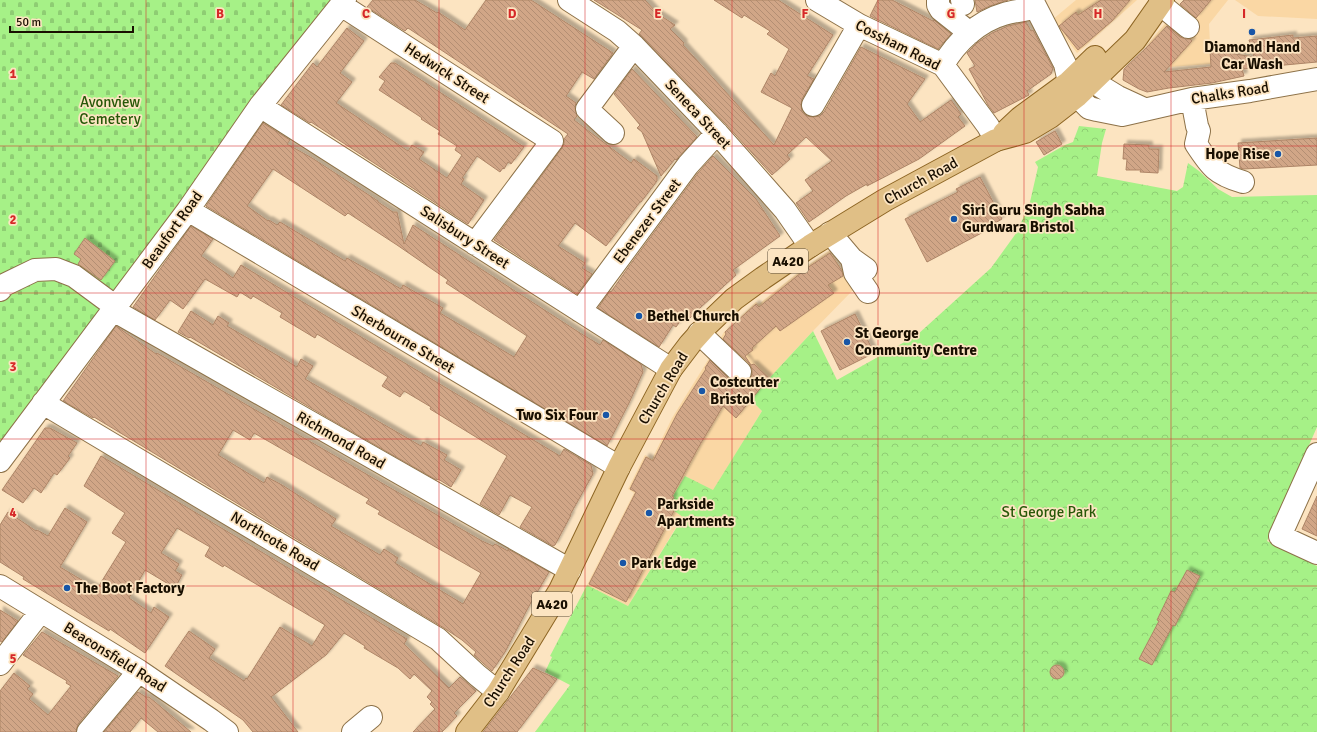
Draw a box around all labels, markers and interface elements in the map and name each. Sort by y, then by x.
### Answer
text: B [216,6,224,22]
text: C [362,6,370,22]
text: D [508,6,517,22]
text: E [654,6,662,22]
text: F [802,6,809,22]
text: G [947,6,955,22]
text: H [1094,6,1102,22]
text: I [1242,6,1246,22]
scale bar [10,8,133,34]
text: 50 m [16,15,41,30]
street label: Cossham Road [852,16,944,74]
marker: Diamond Hand Car Wash [1247,27,1257,37]
place label: Diamond Hand Car Wash [1204,38,1300,73]
street label: Hedwick Street [401,39,493,107]
text: 1 [9,66,17,82]
street label: Seneca Street [661,75,735,153]
street label: Chalks Road [1190,78,1270,108]
park label: Avonview Cemetery [79,93,141,128]
place label: Hope Rise [1205,145,1270,163]
marker: Hope Rise [1273,149,1283,159]
street label: Church Road [881,153,961,209]
street label: Ebenezer Street [609,175,685,267]
street label: Beaufort Road [138,188,206,272]
place label: Siri Guru Singh Sabha Gurdwara Bristol [962,201,1105,236]
street label: Salisbury Street [417,202,513,272]
text: 2 [9,212,17,228]
marker: Siri Guru Singh Sabha Gurdwara Bristol [949,214,959,224]
road number: A420 [768,249,808,273]
street label: Sherbourne Street [348,301,458,377]
place label: Bethel Church [647,307,739,325]
marker: Bethel Church [634,311,644,321]
place label: St George Community Centre [855,324,977,359]
marker: St George Community Centre [842,337,852,347]
street label: Church Road [634,348,692,427]
text: 3 [9,359,17,375]
place label: Costcutter Bristol [710,373,779,408]
marker: Costcutter Bristol [697,386,707,396]
place label: Two Six Four [516,406,598,424]
street label: Richmond Road [293,407,389,473]
marker: Two Six Four [601,410,611,420]
place label: Parkside Apartments [657,495,735,530]
park label: St George Park [1002,503,1097,521]
text: 4 [9,505,17,521]
street label: Northcote Road [228,508,322,574]
marker: Parkside Apartments [644,508,654,518]
place label: Park Edge [631,554,696,572]
marker: Park Edge [618,558,628,568]
place label: The Boot Factory [75,579,185,597]
marker: The Boot Factory [62,583,72,593]
road number: A420 [532,592,572,616]
street label: Beaconsfield Road [60,618,170,696]
street label: Church Road [479,633,539,711]
text: 5 [9,651,17,667]

